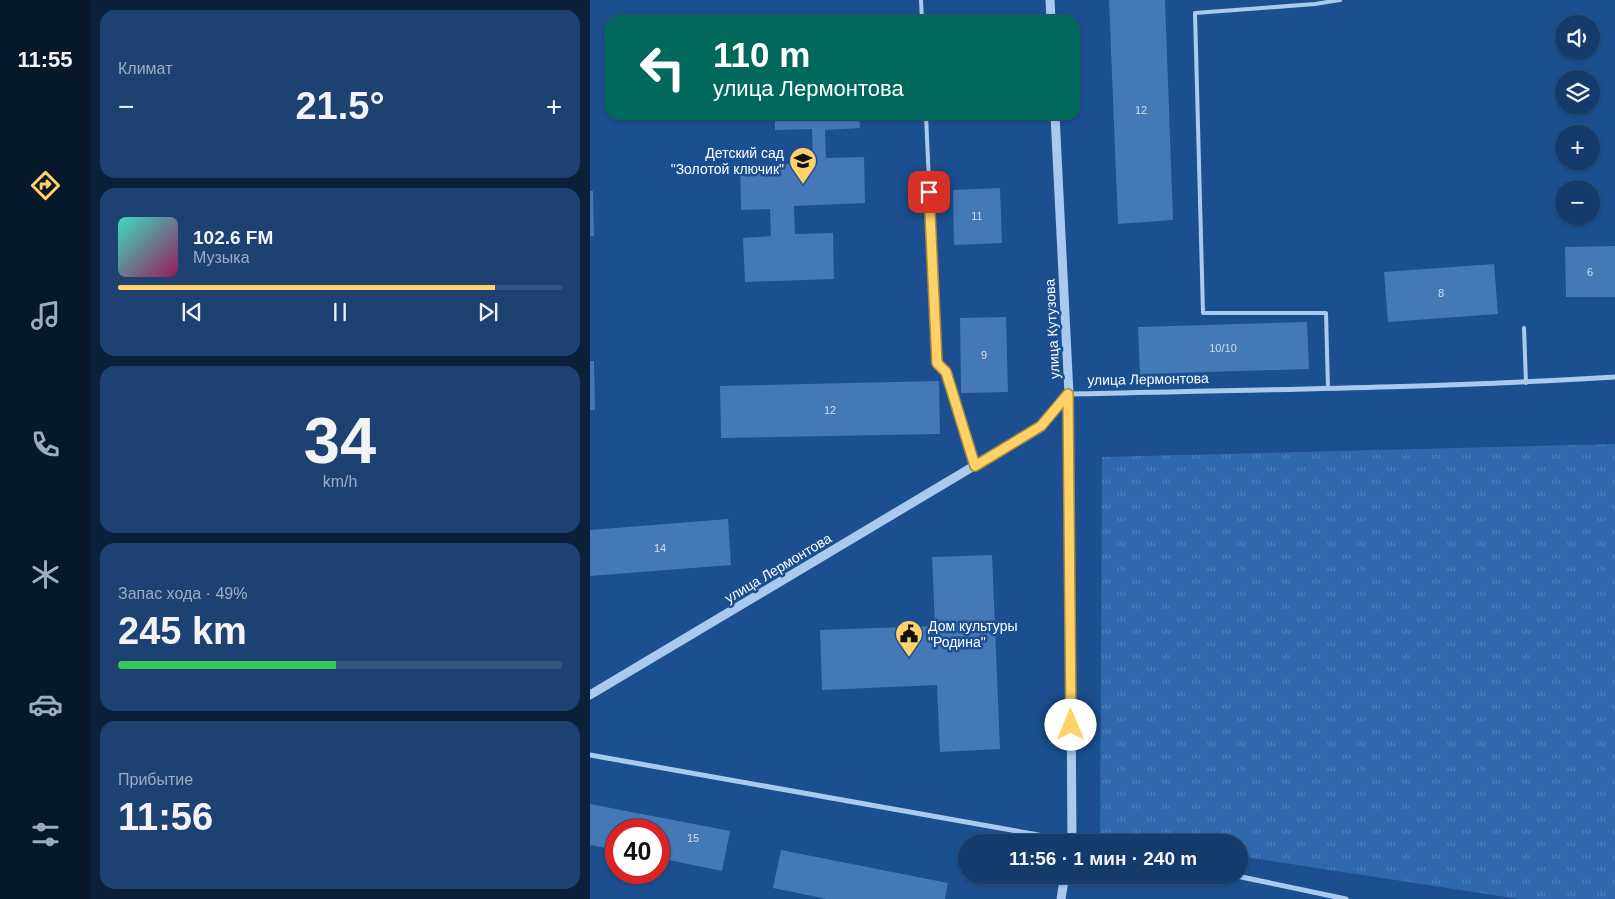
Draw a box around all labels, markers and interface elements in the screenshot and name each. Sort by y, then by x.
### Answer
map controls [1555,15,1600,225]
button: sound [1555,15,1600,60]
icon: left [630,35,695,100]
text: 110 m [713,35,810,74]
text: 11:55 [17,47,73,72]
text: Климат [118,60,172,77]
button: layers [1555,70,1600,115]
text: улица Лермонтова [713,76,904,101]
text: 21.5° [295,85,385,127]
text: − [118,91,134,122]
text: + [546,91,562,122]
house number: 12 [1135,104,1147,116]
button: + [1555,125,1600,170]
place label: Детский сад "Золотой ключик" [671,145,784,177]
school or university icon: Детский сад "Золотой ключик" [788,146,818,185]
icon: directions [28,168,63,203]
pin [908,171,950,213]
icon: arrive [915,178,943,206]
button: − [1555,180,1600,225]
house number: 11 [971,210,983,222]
text: 102.6 FM [193,227,273,248]
text: Музыка [193,249,250,266]
house number: 6 [1587,266,1593,278]
street label: улица Кутузова [1041,278,1063,379]
house number: 8 [1438,287,1444,299]
icon: music [28,298,63,333]
icon: previous [178,298,206,326]
icon: pause [326,298,354,326]
icon: next [474,298,502,326]
house number: 10/10 [1209,342,1237,354]
house number: 9 [981,349,987,361]
street label: улица Лермонтова [1087,370,1209,388]
text: 34 [304,404,376,477]
house number: 12 [824,404,836,416]
icon: phone [28,427,63,462]
text: km/h [323,473,357,490]
street label: улица Лермонтова [722,530,834,606]
house number: 14 [654,542,666,554]
icon: climate [28,557,63,592]
text: Запас хода · 49% [118,585,247,602]
text: 245 km [118,610,247,652]
place label: Дом культуры "Родина" [928,618,1018,650]
public building icon: Дом культуры "Родина" [894,619,924,658]
icon: car [28,687,63,722]
position arrow [1044,698,1096,750]
text: Прибытие [118,771,193,788]
text: 11:56 [118,796,213,838]
icon: filters [28,817,63,852]
speed limit sign: 40 [605,819,670,884]
house number: 15 [687,832,699,844]
text: 11:56 · 1 мин · 240 m [1009,848,1197,869]

